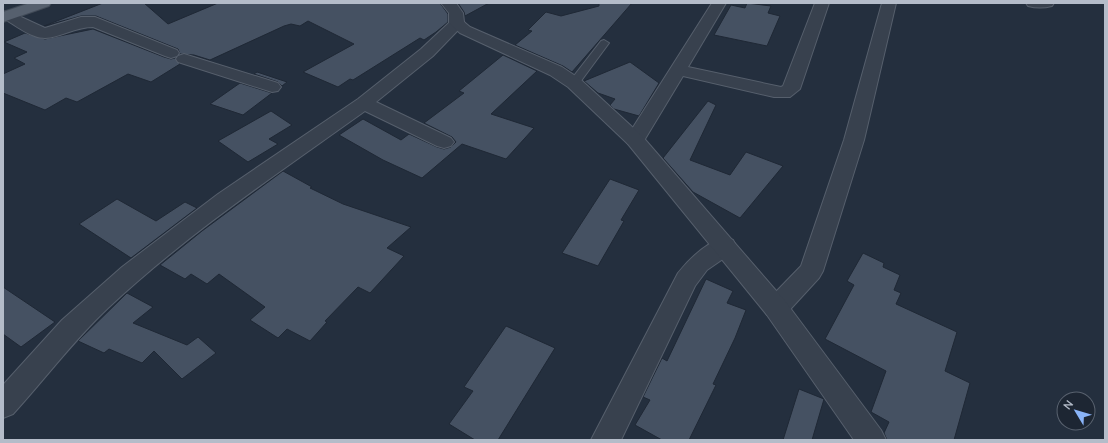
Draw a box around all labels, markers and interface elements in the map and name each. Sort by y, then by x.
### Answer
north arrow [1056,391,1096,431]
text: N [1060,397,1077,413]

